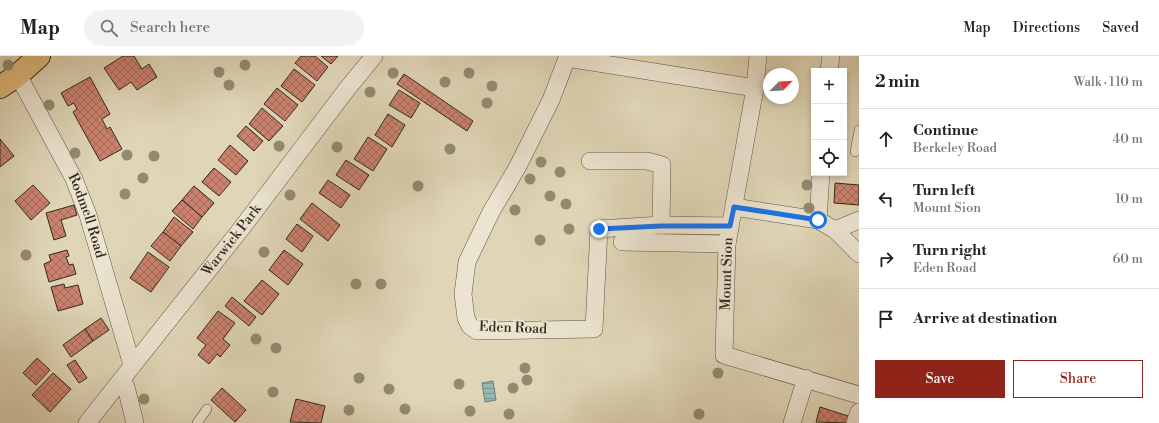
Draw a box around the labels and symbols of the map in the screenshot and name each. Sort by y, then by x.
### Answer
north arrow [763,68,799,104]
street label: Rodmell Road [64,170,109,260]
street label: Warwick Park [197,200,266,281]
route start [809,211,827,229]
route end [590,220,608,238]
street label: Mount Sion [717,236,737,311]
street label: Eden Road [479,318,548,338]

